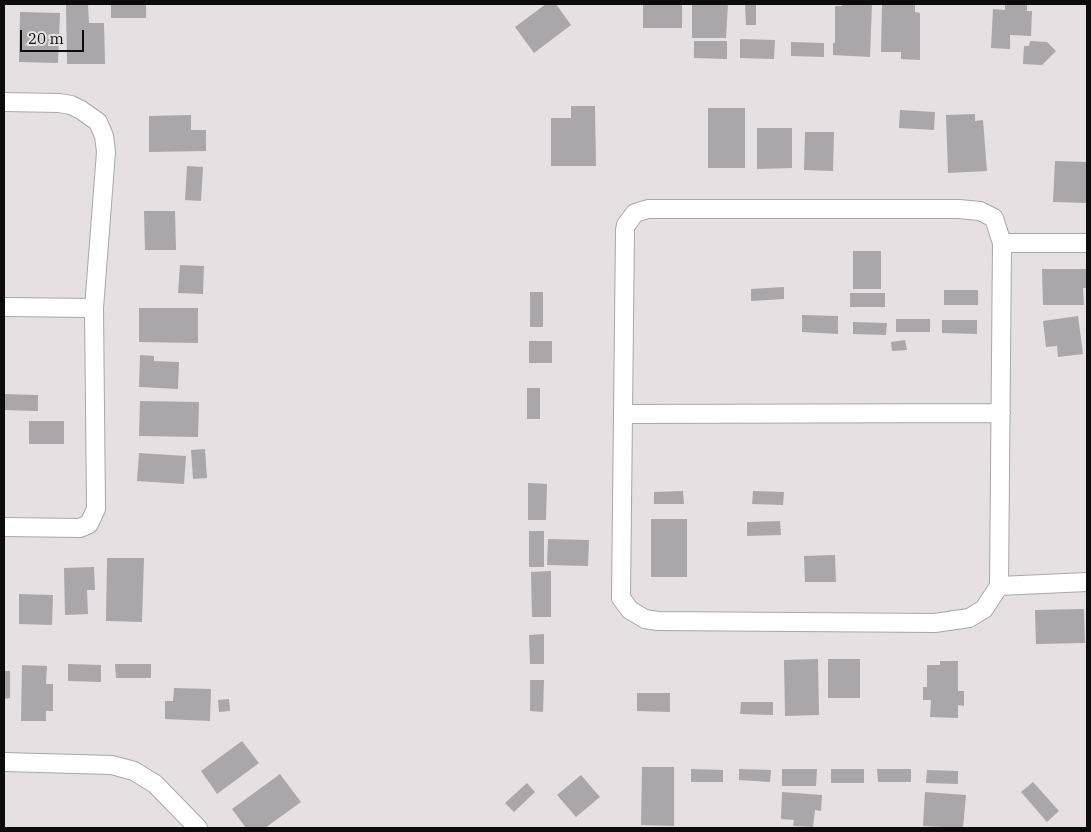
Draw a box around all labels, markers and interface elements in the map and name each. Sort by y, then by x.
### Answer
scale bar [22,20,86,52]
text: 20 m [28,29,64,48]

